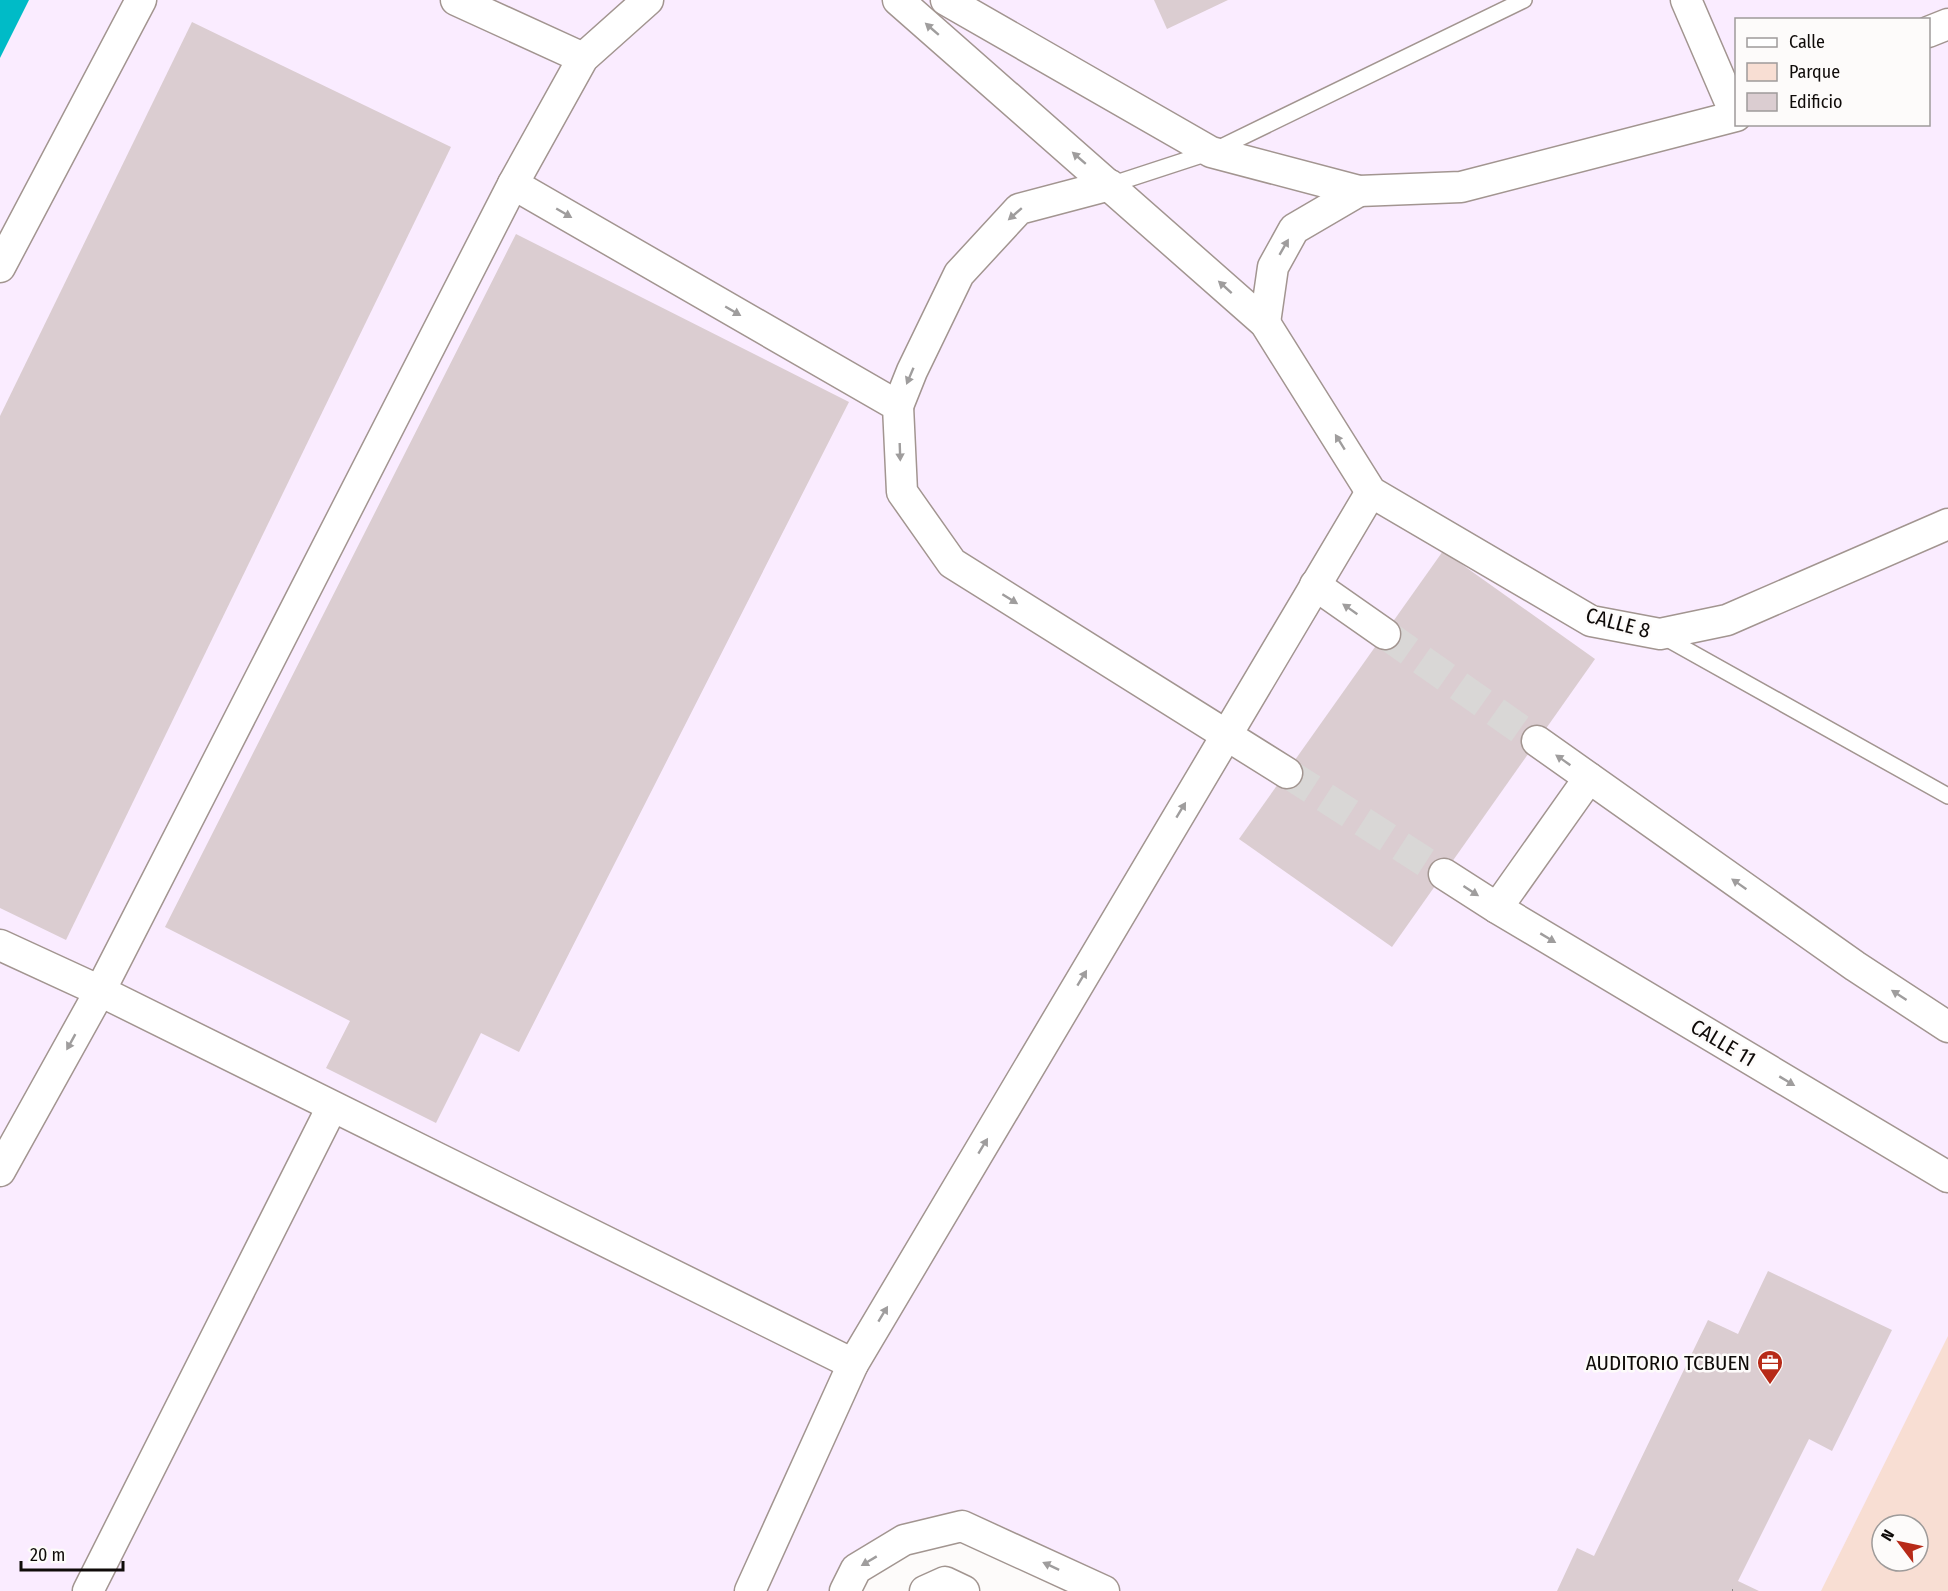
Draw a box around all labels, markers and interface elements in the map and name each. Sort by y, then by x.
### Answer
legend [1735,18,1930,126]
one-way arrow [924,23,940,36]
text: Calle [1789,31,1825,53]
text: Parque [1789,61,1840,83]
text: Edificio [1789,91,1842,113]
one-way arrow [1072,152,1087,165]
one-way arrow [556,208,572,219]
one-way arrow [1008,208,1023,221]
one-way arrow [1279,239,1290,255]
one-way arrow [1218,281,1233,294]
one-way arrow [725,306,742,316]
one-way arrow [905,367,915,385]
one-way arrow [1334,434,1345,450]
one-way arrow [896,443,905,462]
one-way arrow [1002,594,1018,605]
street label: CALLE 8 [1583,602,1653,644]
one-way arrow [1343,603,1359,615]
one-way arrow [1556,754,1571,766]
one-way arrow [1176,802,1187,818]
one-way arrow [1731,878,1747,890]
one-way arrow [1463,885,1479,896]
one-way arrow [1540,933,1557,943]
one-way arrow [1077,969,1087,986]
one-way arrow [1891,990,1907,1001]
street label: CALLE 11 [1686,1014,1760,1072]
one-way arrow [66,1034,76,1051]
one-way arrow [1779,1076,1795,1087]
one-way arrow [977,1138,988,1154]
one-way arrow [878,1305,888,1322]
office icon: AUDITORIO TCBUEN [1755,1348,1785,1386]
place label: AUDITORIO TCBUEN [1586,1350,1750,1376]
north arrow [1870,1513,1930,1573]
text: N [1877,1526,1898,1544]
scale bar [21,1534,123,1572]
text: 20 m [30,1544,65,1566]
one-way arrow [861,1555,877,1566]
one-way arrow [1042,1561,1060,1571]

